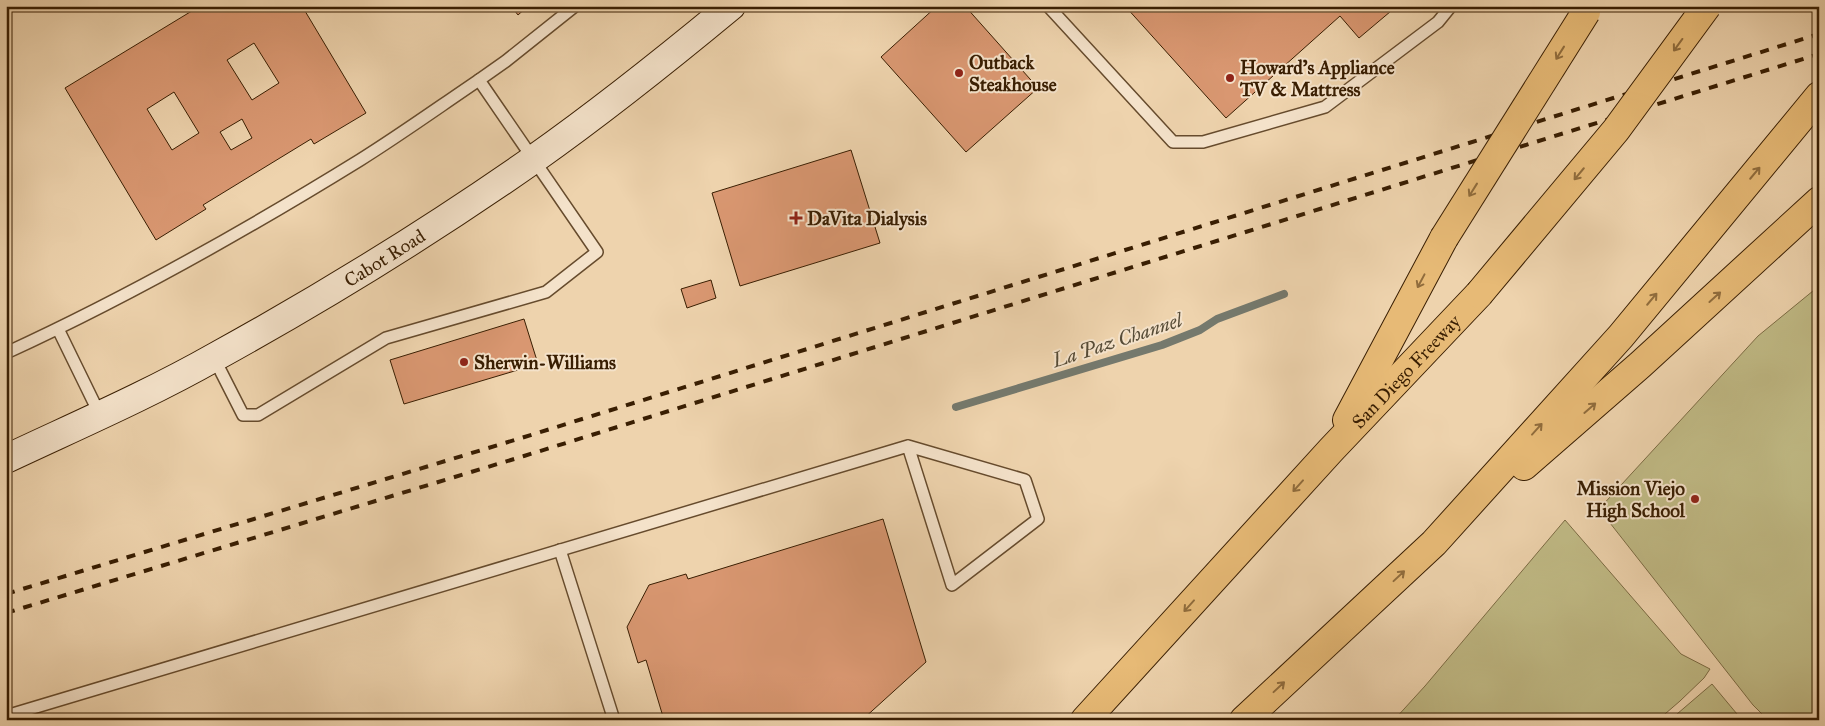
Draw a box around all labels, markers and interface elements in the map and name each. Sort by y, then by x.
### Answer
one-way arrow [1673,38,1684,52]
one-way arrow [1555,46,1566,60]
place label: Outback Steakhouse [969,51,1057,96]
place label: Howard's Appliance TV & Mattress [1239,56,1395,101]
marker: Outback Steakhouse [953,67,965,79]
marker: Howard's Appliance TV & Mattress [1224,72,1236,84]
one-way arrow [1574,167,1585,180]
one-way arrow [1750,167,1761,180]
one-way arrow [1468,183,1478,197]
place label: DaVita Dialysis [807,207,927,231]
marker: DaVita Dialysis [789,211,803,225]
street label: Cabot Road [340,224,430,292]
one-way arrow [1416,273,1426,288]
one-way arrow [1708,291,1721,303]
one-way arrow [1646,292,1657,305]
water label: La Paz Channel [1048,307,1186,373]
street label: San Diego Freeway [1347,309,1466,433]
place label: Sherwin-Williams [474,351,616,374]
marker: Sherwin-Williams [458,356,470,368]
one-way arrow [1583,403,1596,414]
one-way arrow [1531,423,1543,436]
place label: Mission Viejo High School [1577,477,1686,523]
one-way arrow [1292,479,1304,492]
marker: Mission Viejo High School [1689,493,1701,505]
one-way arrow [1392,570,1405,582]
one-way arrow [1183,600,1195,613]
one-way arrow [1273,681,1286,693]

